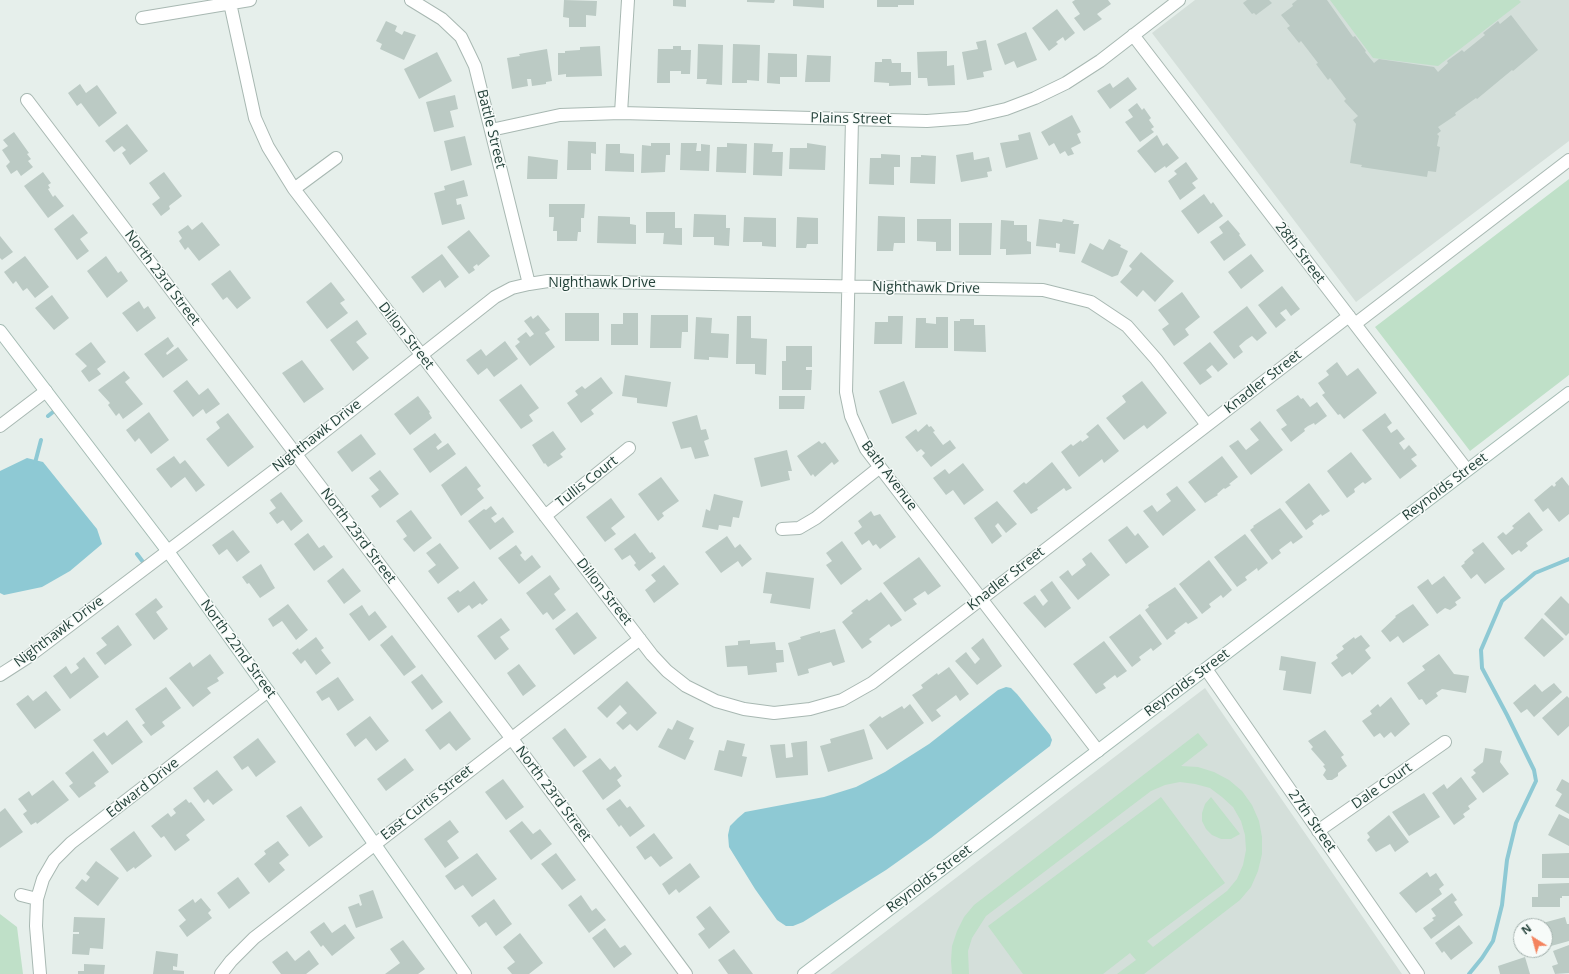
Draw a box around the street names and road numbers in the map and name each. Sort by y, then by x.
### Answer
street label: Battle Street [473,88,509,170]
street label: Plains Street [810,110,892,128]
street label: 28th Street [1272,219,1328,287]
street label: North 23rd Street [121,227,203,329]
street label: Nighthawk Drive [548,275,656,291]
street label: Nighthawk Drive [872,279,980,297]
street label: Dillon Street [375,299,437,373]
street label: Knadler Street [1221,347,1305,417]
street label: Nighthawk Drive [269,396,365,476]
street label: Bath Avenue [857,438,921,514]
street label: Reynolds Street [1399,450,1491,524]
street label: Tullis Court [553,453,621,511]
street label: North 23rd Street [317,485,399,587]
street label: Knadler Street [964,544,1048,614]
street label: Dillon Street [573,555,635,629]
street label: Nighthawk Drive [11,593,107,671]
street label: North 22nd Street [197,596,279,702]
street label: Reynolds Street [1141,646,1233,720]
street label: North 23rd Street [512,743,594,845]
street label: Edward Drive [103,755,183,821]
street label: Dale Court [1349,759,1415,813]
street label: East Curtis Street [378,762,476,844]
street label: 27th Street [1284,787,1340,855]
street label: Reynolds Street [883,842,975,916]

